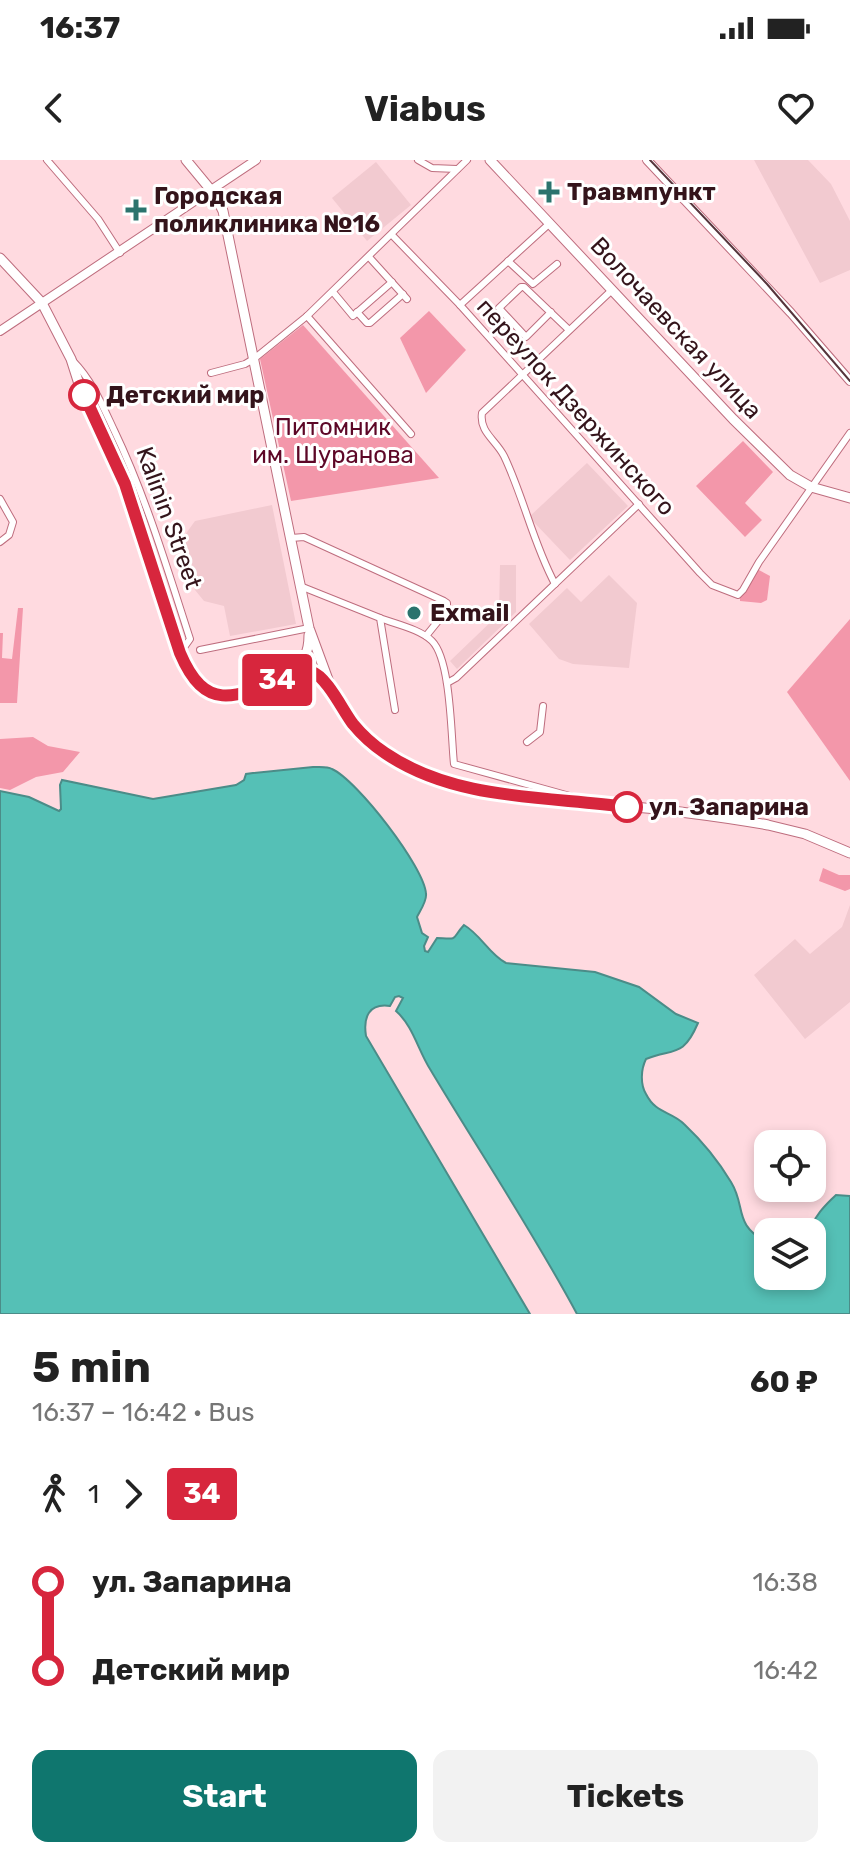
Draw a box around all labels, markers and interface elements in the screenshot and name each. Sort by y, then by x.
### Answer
text: 16:37 [40,10,120,46]
icon: back [32,86,76,130]
icon: heart [774,86,818,130]
text: Viabus [364,87,486,130]
place label: Травмпункт [567,178,716,206]
marker: Травмпункт [538,181,560,203]
place label: Городская поликлиника №16 [154,182,380,238]
marker: Городская поликлиника №16 [125,199,147,221]
street label: Волочаевская улица [585,231,767,425]
street label: переулок Дзержинского [471,293,681,521]
marker: Детский мир [69,380,99,410]
place label: Детский мир [106,381,264,409]
park label: Питомник им. Шуранова [252,413,414,469]
street label: Kalinin Street [130,443,208,593]
place label: Exmail [430,599,509,627]
marker: Exmail [405,604,423,622]
line badge: 34 [241,654,313,706]
text: 34 [258,663,296,696]
marker: ул. Запарина [612,792,642,822]
place label: ул. Запарина [649,793,809,821]
map controls [754,1130,826,1290]
button: locate [754,1130,826,1202]
button: layers [754,1218,826,1290]
text: 5 min [32,1341,151,1393]
text: 60 ₽ [750,1364,818,1400]
text: 16:37 – 16:42 · Bus [32,1397,255,1428]
icon: walk [32,1472,76,1516]
icon: forward [111,1472,155,1516]
text: 34 [183,1477,221,1510]
text: 1 [88,1479,99,1510]
text: ул. Запарина [92,1564,292,1600]
text: 16:38 [752,1567,818,1598]
text: Детский мир [92,1652,290,1688]
text: 16:42 [753,1655,818,1686]
button: Start [32,1750,417,1842]
button: Tickets [433,1750,818,1842]

